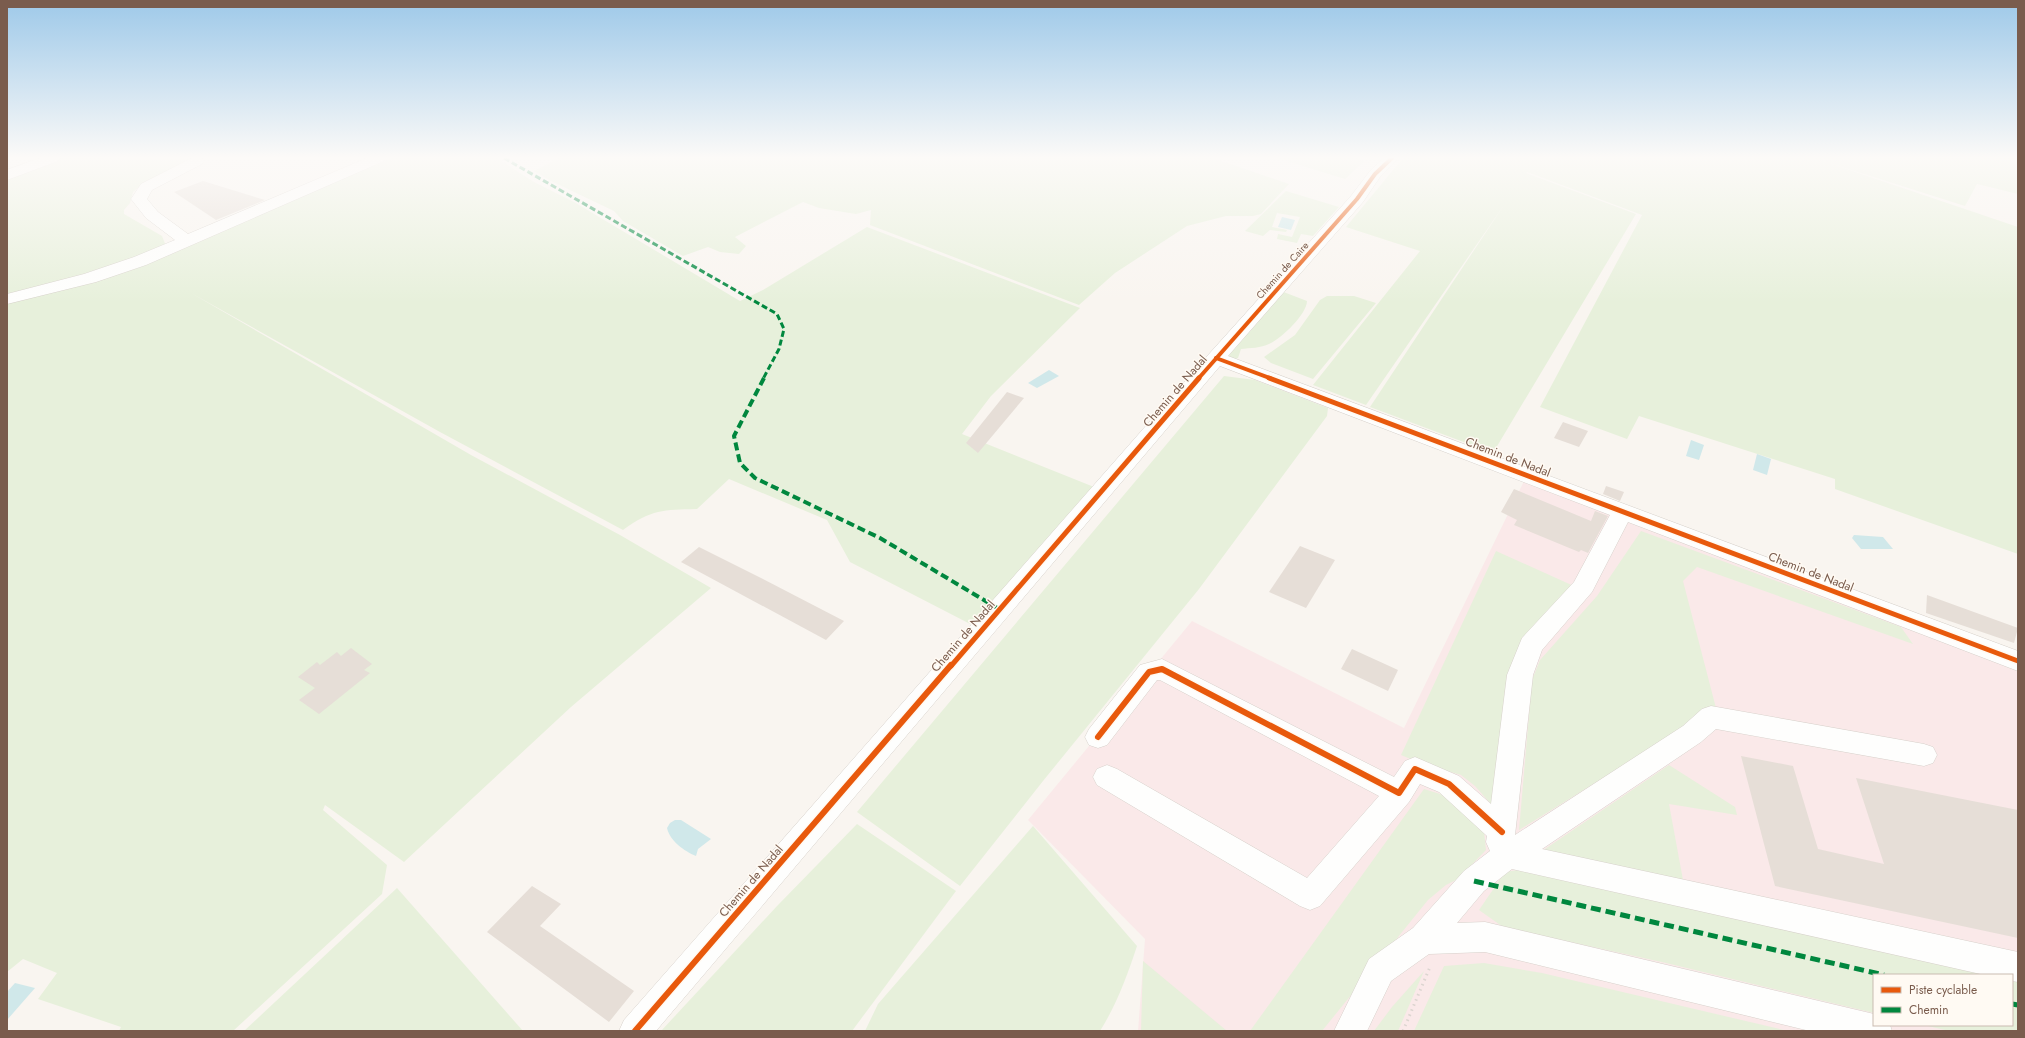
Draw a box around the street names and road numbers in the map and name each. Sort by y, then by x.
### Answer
street label: Chemin de Caire [1253,238,1312,302]
street label: Chemin de Nadal [1139,351,1211,431]
street label: Chemin de Nadal [1463,432,1553,482]
street label: Chemin de Nadal [1766,547,1856,597]
street label: Chemin de Nadal [927,596,999,676]
street label: Chemin de Nadal [715,841,787,921]

